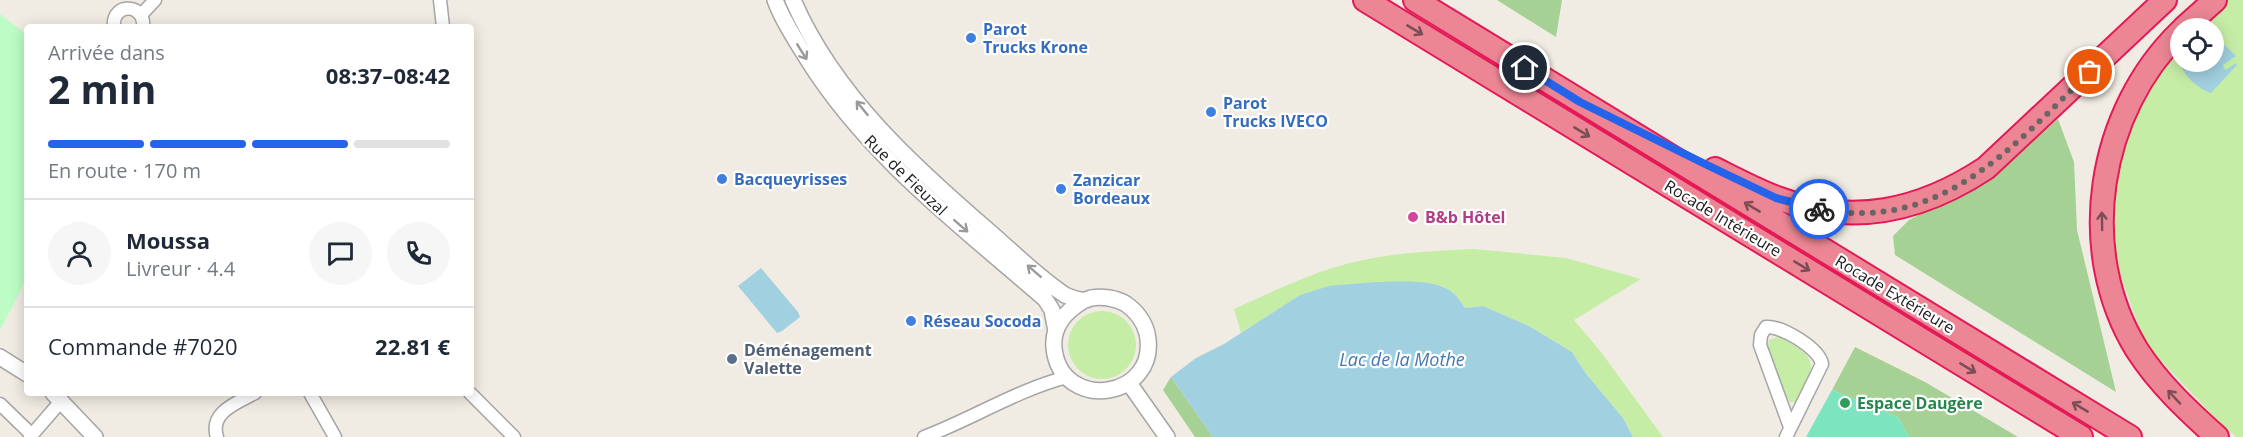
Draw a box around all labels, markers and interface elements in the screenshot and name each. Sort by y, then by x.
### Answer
place label: Parot Trucks Krone [983,18,1088,58]
map controls [2170,18,2224,72]
button: locate [2170,18,2224,72]
one-way arrow [1406,25,1423,37]
marker: Parot Trucks Krone [964,31,978,45]
text: Arrivée dans [48,39,165,66]
pin [1499,42,1550,93]
one-way arrow [797,43,809,60]
pin [2064,46,2115,97]
icon: home [1508,51,1541,84]
icon: bag [2073,55,2106,88]
text: 08:37–08:42 [326,60,450,90]
text: 2 min [48,62,156,115]
place label: Parot Trucks IVECO [1223,92,1328,132]
one-way arrow [855,100,868,116]
marker: Parot Trucks IVECO [1204,105,1218,119]
one-way arrow [1573,126,1590,138]
street label: Rue de Fieuzal [860,130,952,220]
text: En route · 170 m [48,157,201,184]
place label: Bacqueyrisses [734,168,847,190]
place label: Zanzicar Bordeaux [1073,169,1151,209]
marker: Bacqueyrisses [715,172,729,186]
street label: Rocade Intérieure [1660,174,1786,262]
courier [1789,179,1849,239]
marker: Zanzicar Bordeaux [1054,182,1068,196]
icon: bike [1803,193,1836,226]
one-way arrow [1744,200,1761,212]
place label: B&b Hôtel [1425,206,1505,228]
marker: B&b Hôtel [1406,210,1420,224]
one-way arrow [2096,212,2108,232]
one-way arrow [953,219,968,233]
button: person [48,222,111,285]
button: chat [309,222,372,285]
button: phone [387,222,450,285]
text: Moussa [126,225,210,255]
street label: Rocade Extérieure [1831,250,1959,338]
text: Livreur · 4.4 [126,255,235,282]
one-way arrow [1793,260,1810,272]
one-way arrow [1026,264,1042,277]
place label: Réseau Socoda [923,310,1041,332]
marker: Réseau Socoda [904,314,918,328]
text: Commande #7020 [48,331,238,361]
text: 22.81 € [375,331,450,361]
place label: Déménagement Valette [744,339,872,379]
water label: Lac de la Mothe [1339,347,1465,371]
marker: Déménagement Valette [725,352,739,366]
one-way arrow [1959,362,1976,374]
one-way arrow [2167,390,2181,405]
place label: Espace Daugère [1857,392,1983,414]
marker: Espace Daugère [1838,396,1852,410]
one-way arrow [2072,400,2089,412]

